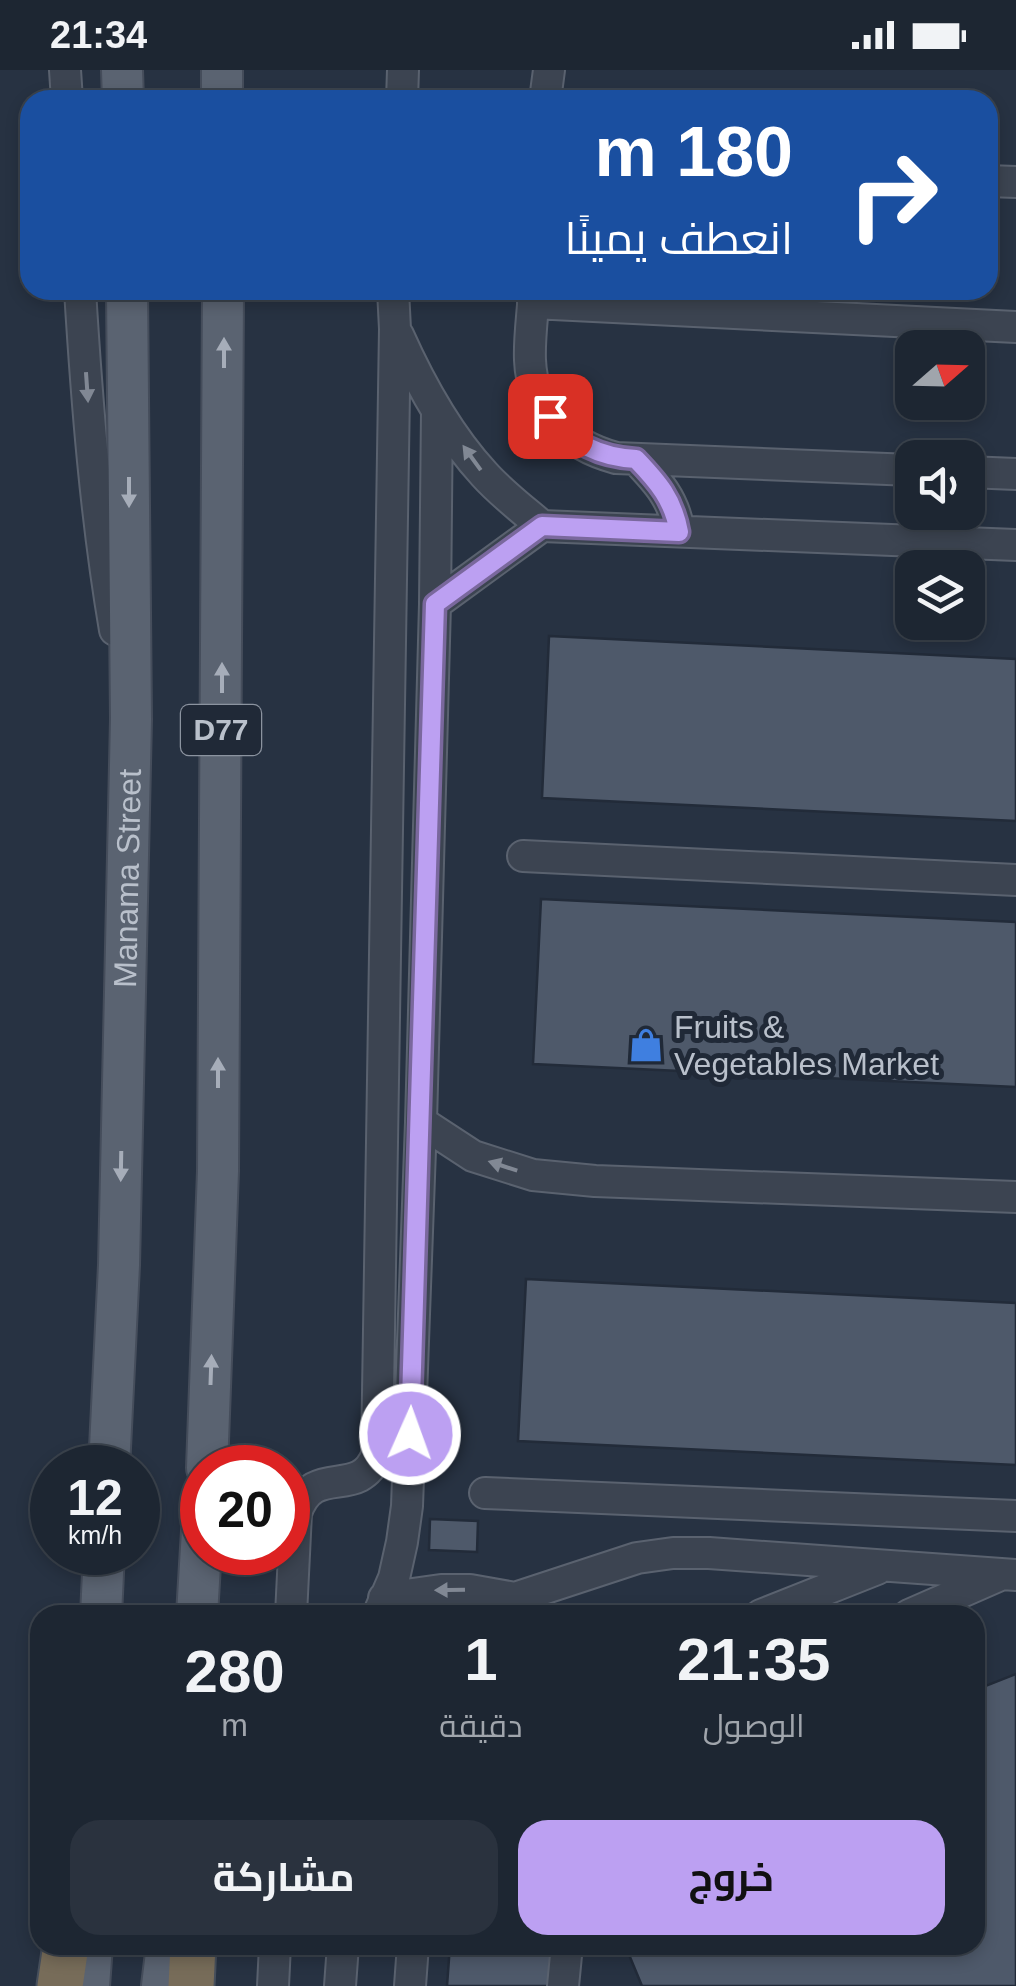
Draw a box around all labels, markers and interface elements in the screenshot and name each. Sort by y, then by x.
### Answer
text: 21:34 [50,14,147,56]
text: 180 m [595,113,793,191]
icon: right [828,130,958,260]
text: انعطف يمينًا [564,213,793,264]
north arrow [895,330,985,420]
map controls [895,330,985,640]
one-way arrow [216,337,232,369]
one-way arrow [79,372,95,404]
pin [508,374,593,459]
icon: arrive [523,389,578,444]
button: sound [895,440,985,530]
one-way arrow [463,445,482,471]
one-way arrow [121,477,137,509]
button: layers [895,550,985,640]
one-way arrow [214,662,230,694]
road number: D77 [181,705,261,755]
street label: Manama Street [107,768,148,988]
place label: Fruits & Vegetables Market [674,1009,939,1082]
shop icon: Fruits & Vegetables Market [627,1026,665,1064]
one-way arrow [210,1057,226,1089]
one-way arrow [113,1151,129,1182]
one-way arrow [487,1157,517,1172]
one-way arrow [203,1354,219,1386]
position arrow [358,1382,462,1486]
speed limit sign: 20 [180,1445,310,1575]
text: 12 [67,1470,123,1526]
text: km/h [68,1521,122,1549]
one-way arrow [433,1583,465,1599]
text: 1 [464,1626,498,1693]
text: 21:35 [677,1626,830,1693]
text: 280 [185,1638,285,1705]
text: m [221,1707,248,1743]
text: دقيقة [439,1708,522,1744]
text: الوصول [703,1708,805,1744]
button: مشاركة [70,1820,498,1935]
button: خروج [518,1820,945,1935]

